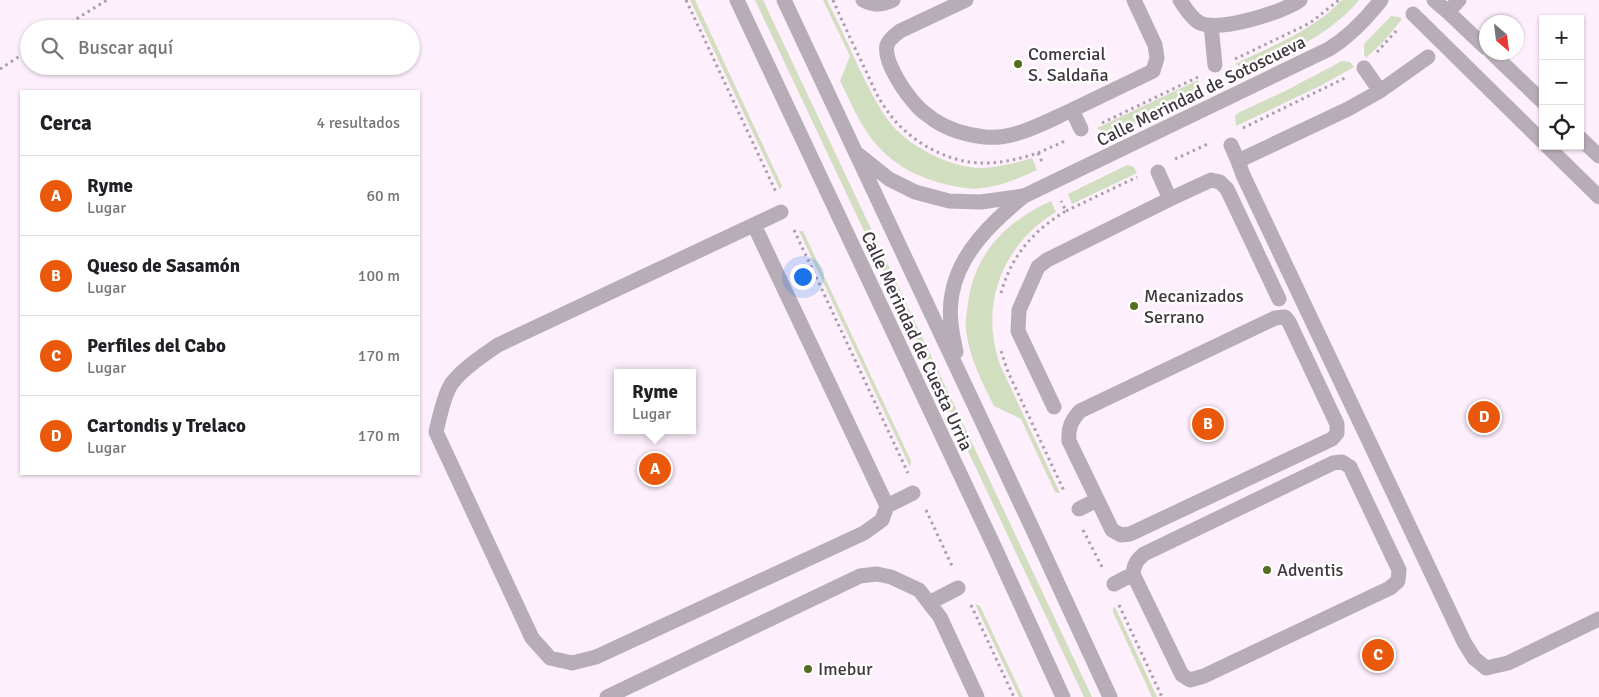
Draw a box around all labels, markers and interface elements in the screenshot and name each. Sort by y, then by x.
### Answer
north arrow [1479,15,1524,60]
map controls [1539,15,1584,150]
button: + [1539,15,1584,60]
search box [20,20,420,75]
street label: Calle Merindad de Sotoscueva [1093,31,1309,151]
icon: search [38,34,66,62]
text: Buscar aquí [78,36,173,60]
place label: Comercial S. Saldaña [1028,43,1109,86]
marker: Comercial S. Saldaña [1012,58,1024,70]
button: − [1539,60,1584,105]
button: locate [1539,105,1584,150]
text: Cerca [40,110,92,136]
text: 4 resultados [317,113,400,133]
text: Ryme [87,174,133,198]
text: A [51,186,61,206]
text: 60 m [366,186,400,206]
text: Lugar [87,198,126,218]
street label: Calle Merindad de Cuesta Urria [856,228,978,454]
text: Queso de Sasamón [87,254,240,278]
your location [790,264,816,290]
text: B [51,266,61,286]
text: 100 m [358,266,400,286]
text: Lugar [87,278,126,298]
place label: Mecanizados Serrano [1144,285,1244,328]
marker: Mecanizados Serrano [1128,300,1140,312]
text: Perfiles del Cabo [87,334,226,358]
text: C [51,346,61,366]
text: 170 m [358,346,400,366]
text: Lugar [87,358,126,378]
popup [614,369,696,434]
text: Ryme [632,380,678,404]
pin: D [1468,398,1500,436]
text: Lugar [632,404,671,424]
pin: B [1192,405,1224,443]
text: Cartondis y Trelaco [87,414,246,438]
text: D [51,426,61,446]
text: 170 m [358,426,400,446]
text: Lugar [87,438,126,458]
pin: A [639,450,671,488]
place label: Adventis [1277,559,1344,581]
marker: Adventis [1261,564,1273,576]
pin: C [1362,636,1394,674]
place label: Imebur [818,658,873,680]
marker: Imebur [802,663,814,675]

